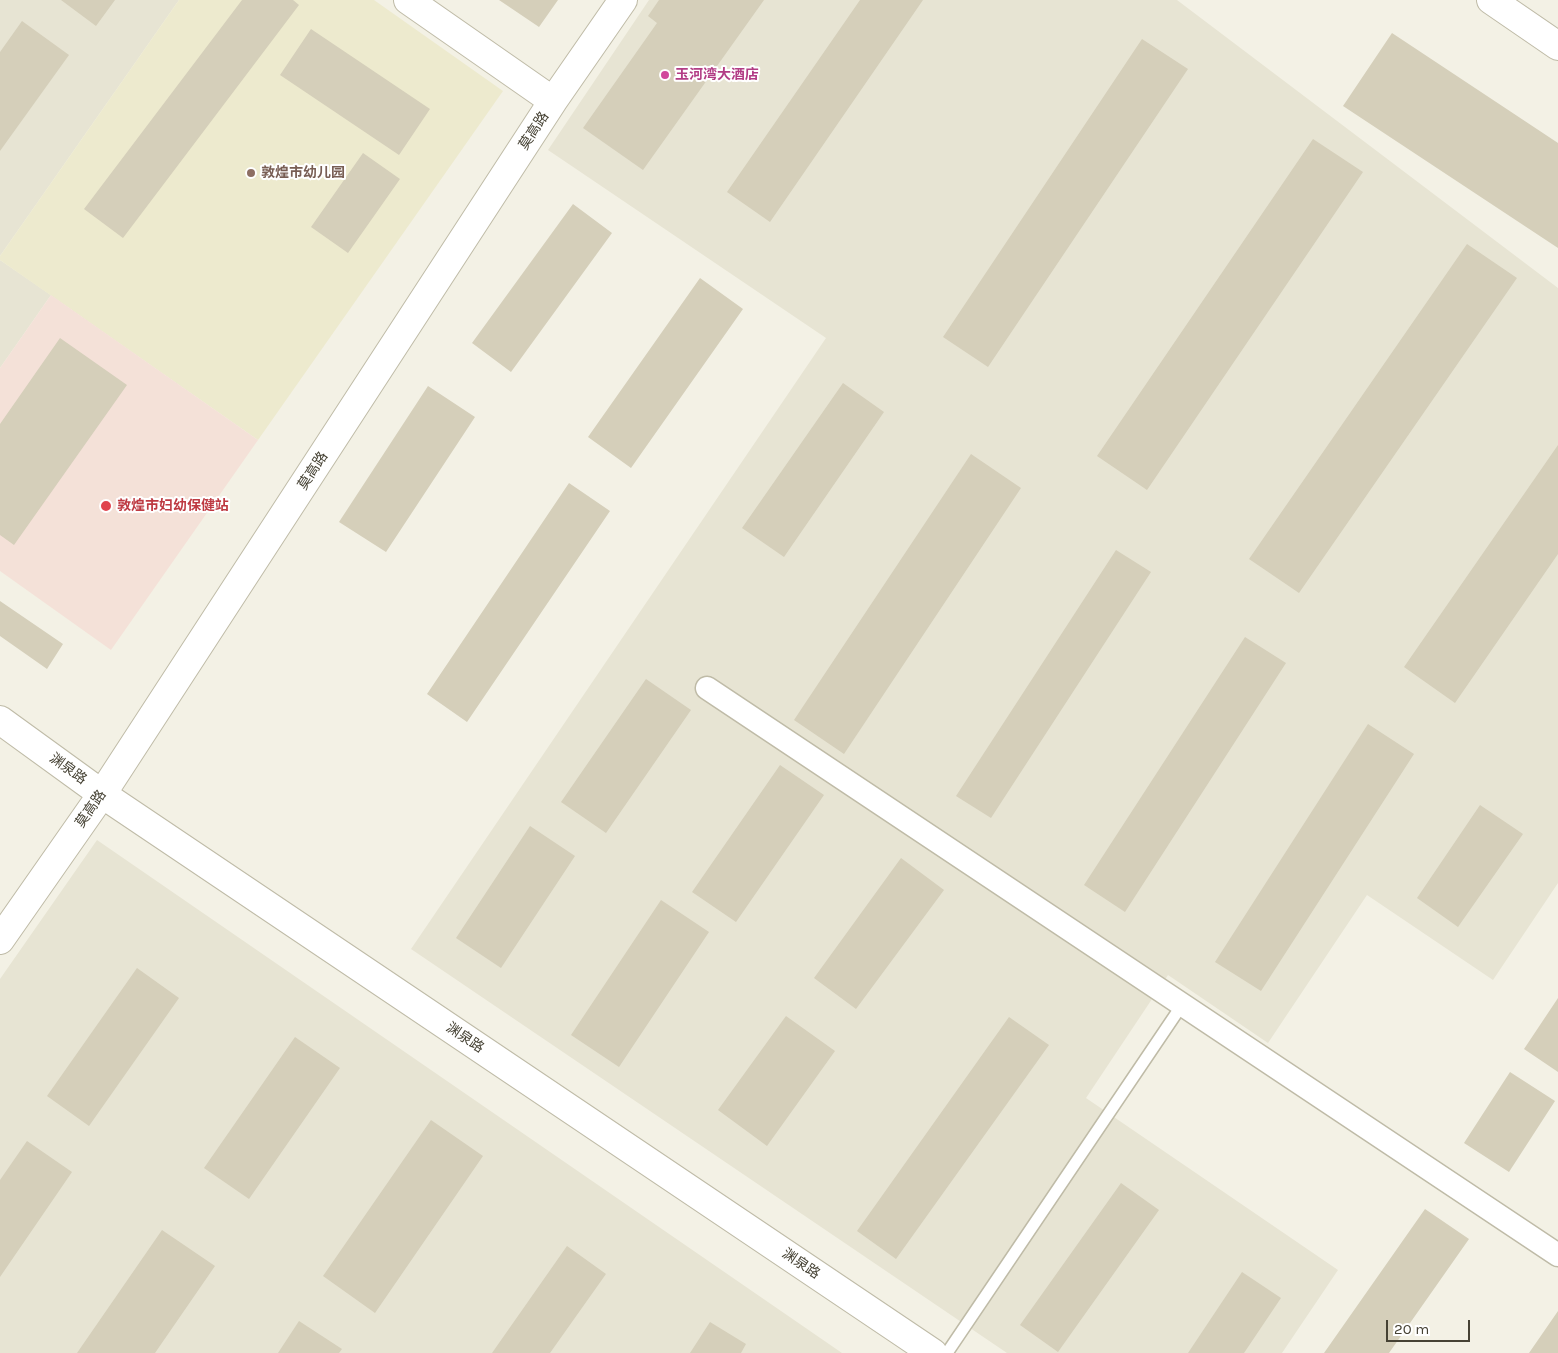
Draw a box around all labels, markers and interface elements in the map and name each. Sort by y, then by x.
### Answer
place label: 玉河湾大酒店 [675,67,759,83]
marker: 玉河湾大酒店 [659,69,671,81]
street label: 莫高路 [516,109,552,153]
place label: 敦煌市幼儿园 [261,165,345,181]
marker: 敦煌市幼儿园 [245,167,257,179]
street label: 莫高路 [295,449,331,493]
place label: 敦煌市妇幼保健站 [117,498,229,514]
marker: 敦煌市妇幼保健站 [99,499,113,513]
street label: 渊泉路 [46,750,90,788]
street label: 莫高路 [72,787,110,831]
street label: 渊泉路 [443,1019,487,1057]
street label: 渊泉路 [779,1245,823,1283]
scale bar [1388,1310,1472,1342]
text: 20 m [1394,1320,1429,1338]

